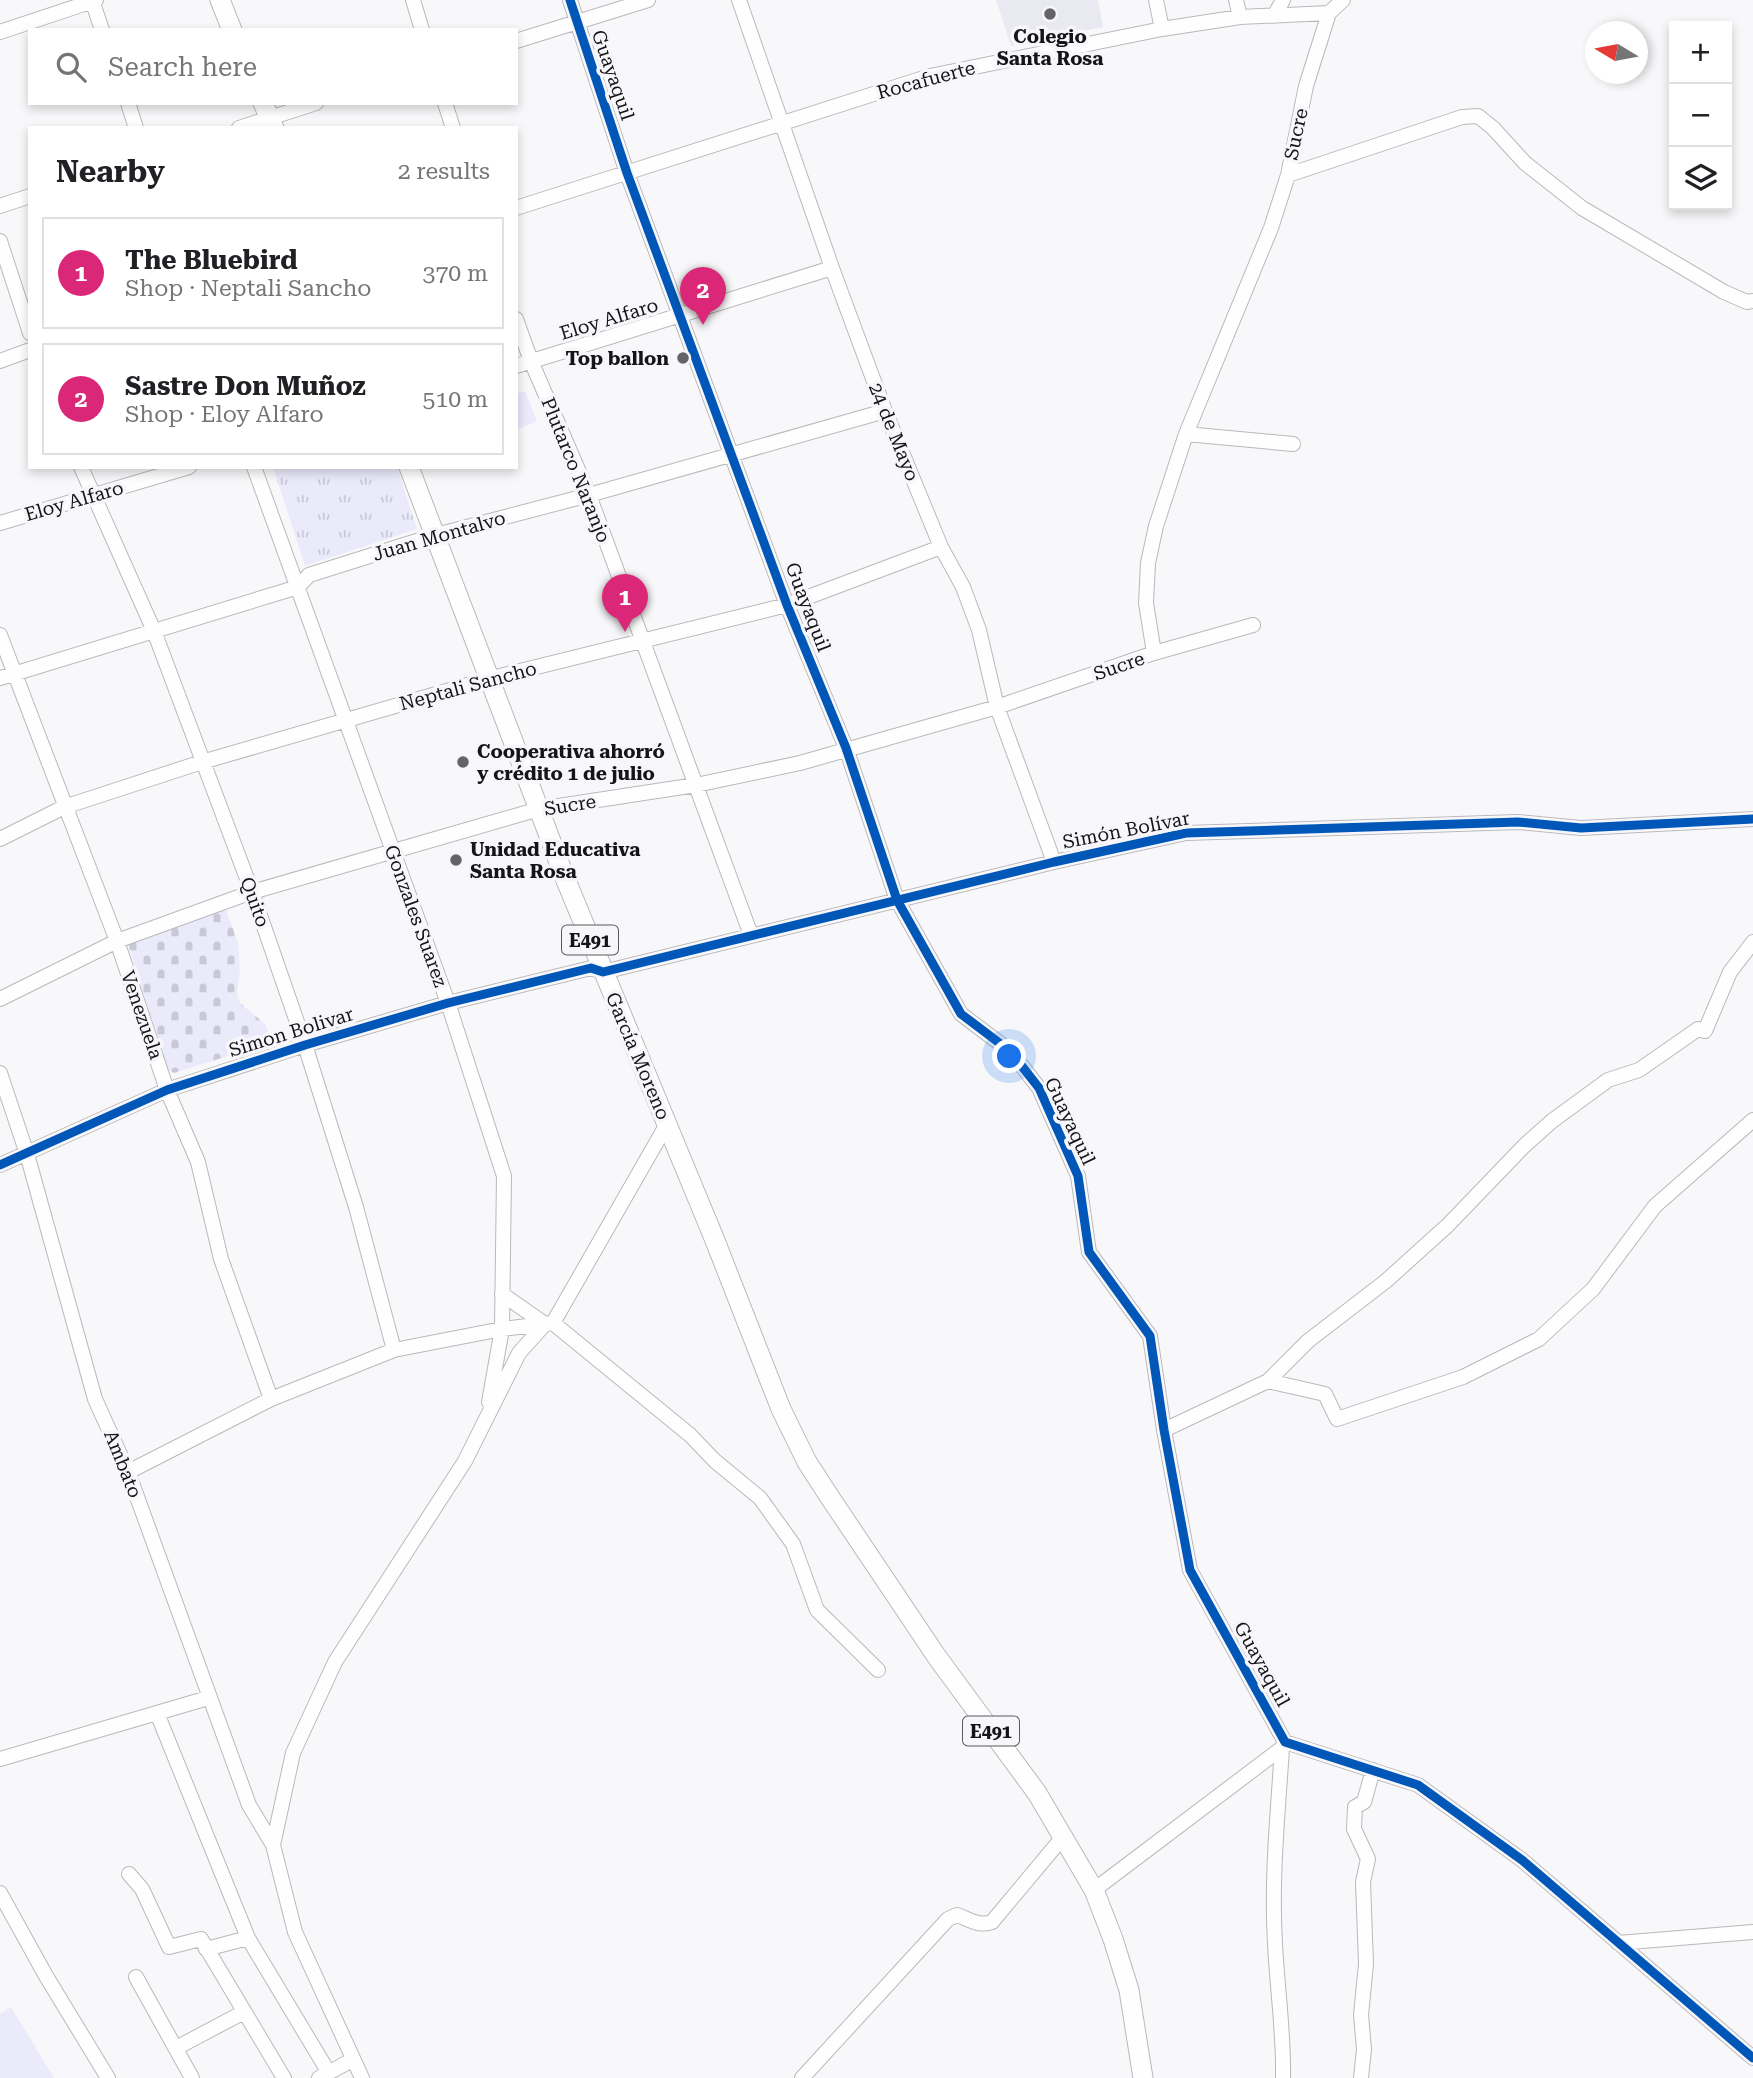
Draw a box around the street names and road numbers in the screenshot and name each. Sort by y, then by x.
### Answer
street label: Guayaquil [587,27,639,123]
street label: Rocafuerte [874,56,978,104]
street label: Sucre [1279,106,1313,162]
street label: Eloy Alfaro [557,293,661,345]
street label: 24 de Mayo [864,380,924,484]
street label: Plutarco Naranjo [536,394,616,546]
street label: Eloy Alfaro [22,476,126,526]
street label: Juan Montalvo [370,506,508,566]
street label: Guayaquil [780,559,836,655]
street label: Sucre [1090,647,1148,685]
street label: Neptali Sancho [397,657,539,715]
street label: Sucre [542,790,598,820]
street label: Simón Bolívar [1060,806,1192,854]
street label: Gonzales Suarez [380,842,452,990]
street label: Quito [235,874,275,930]
road number: E491 [562,925,618,954]
street label: Venezuela [116,968,168,1063]
street label: García Moreno [601,989,675,1123]
street label: Simon Bolivar [226,1002,356,1062]
street label: Guayaquil [1040,1074,1100,1168]
street label: Ambato [99,1427,147,1501]
street label: Guayaquil [1229,1617,1295,1711]
road number: E491 [963,1716,1019,1746]

